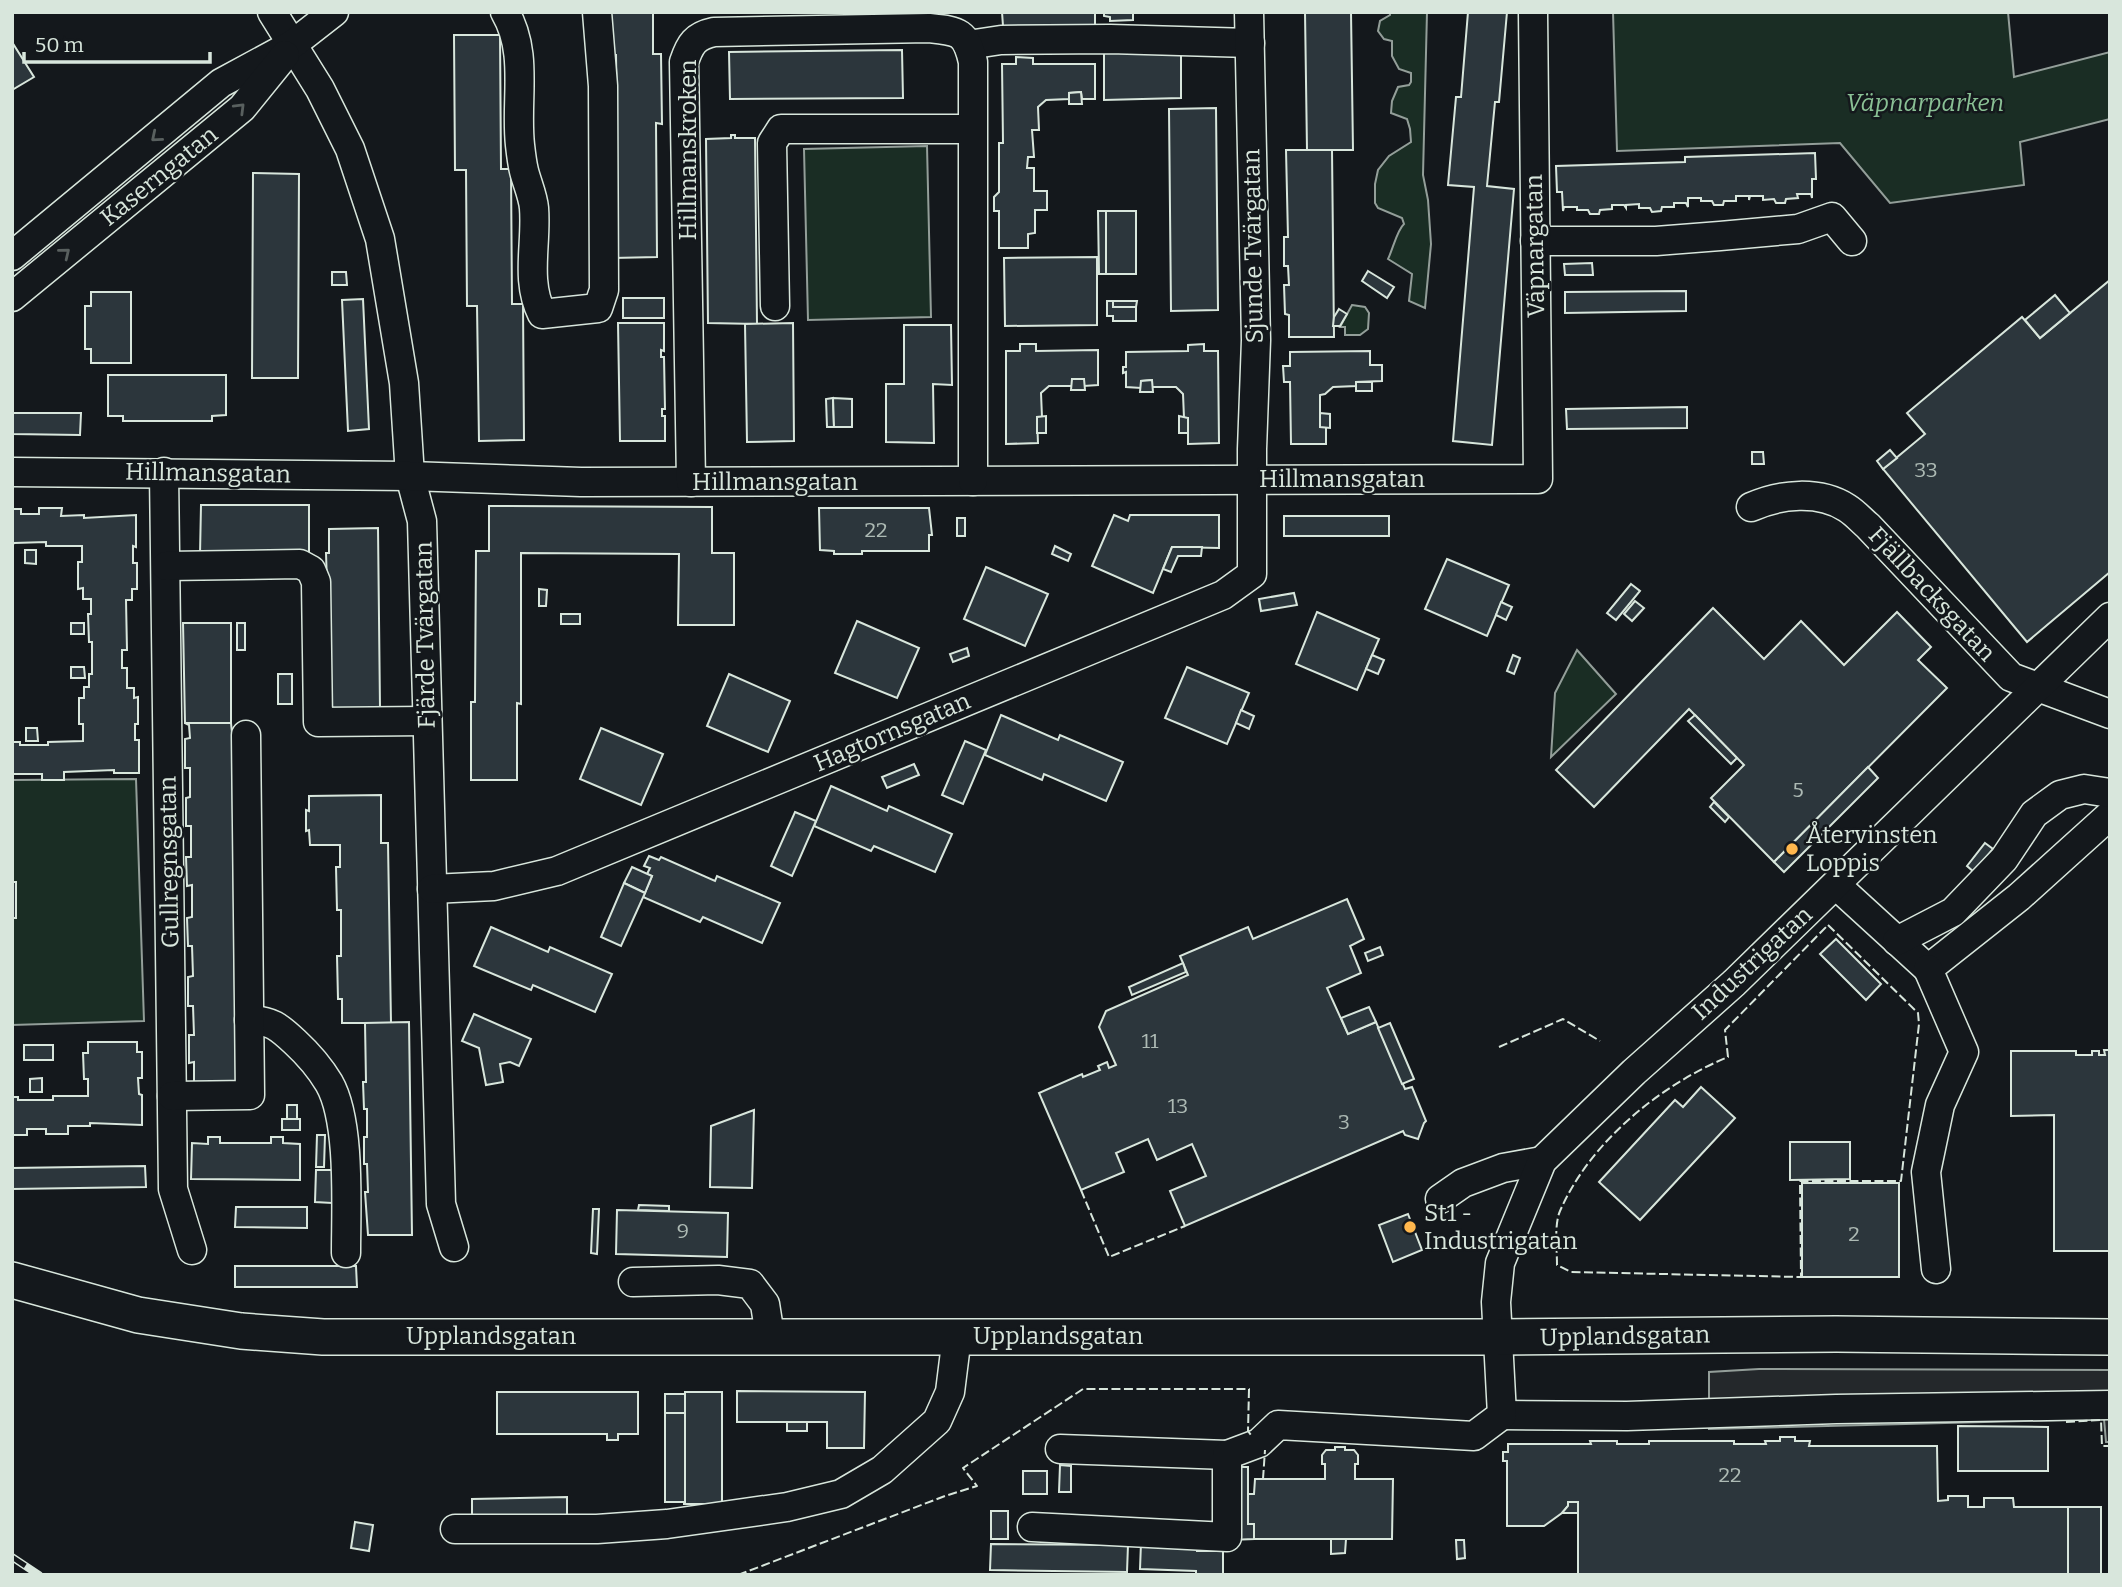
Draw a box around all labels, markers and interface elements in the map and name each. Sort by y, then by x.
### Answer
scale bar [24,21,210,65]
text: 50 m [35,32,84,58]
street label: Hillmanskroken [674,60,702,240]
park label: Väpnarparken [1846,89,2004,117]
one-way arrow [232,104,245,117]
street label: Kaserngatan [95,120,223,232]
one-way arrow [152,129,165,141]
street label: Sjunde Tvärgatan [1237,148,1269,344]
street label: Väpnargatan [1520,174,1550,318]
one-way arrow [57,249,70,262]
house number: 33 [1914,457,1938,483]
street label: Hillmansgatan [125,458,291,488]
street label: Hillmansgatan [1259,465,1425,493]
street label: Hillmansgatan [692,468,858,496]
house number: 22 [865,517,887,543]
street label: Fjällbacksgatan [1863,521,2001,667]
street label: Fjärde Tvärgatan [409,541,441,729]
street label: Hagtornsgatan [810,686,974,778]
street label: Gullregnsgatan [154,776,184,948]
house number: 5 [1792,777,1804,803]
place label: Återvinsten Loppis [1806,821,1938,877]
marker: Återvinsten Loppis [1784,841,1800,857]
street label: Industrigatan [1686,900,1818,1026]
house number: 11 [1141,1028,1159,1054]
house number: 13 [1168,1093,1188,1119]
house number: 3 [1338,1109,1350,1135]
place label: St1 - Industrigatan [1424,1199,1577,1255]
house number: 9 [677,1218,689,1244]
marker: St1 - Industrigatan [1402,1219,1418,1235]
house number: 2 [1848,1221,1860,1247]
street label: Upplandsgatan [1540,1321,1710,1351]
street label: Upplandsgatan [406,1322,576,1350]
street label: Upplandsgatan [973,1322,1143,1350]
house number: 22 [1719,1462,1741,1488]

